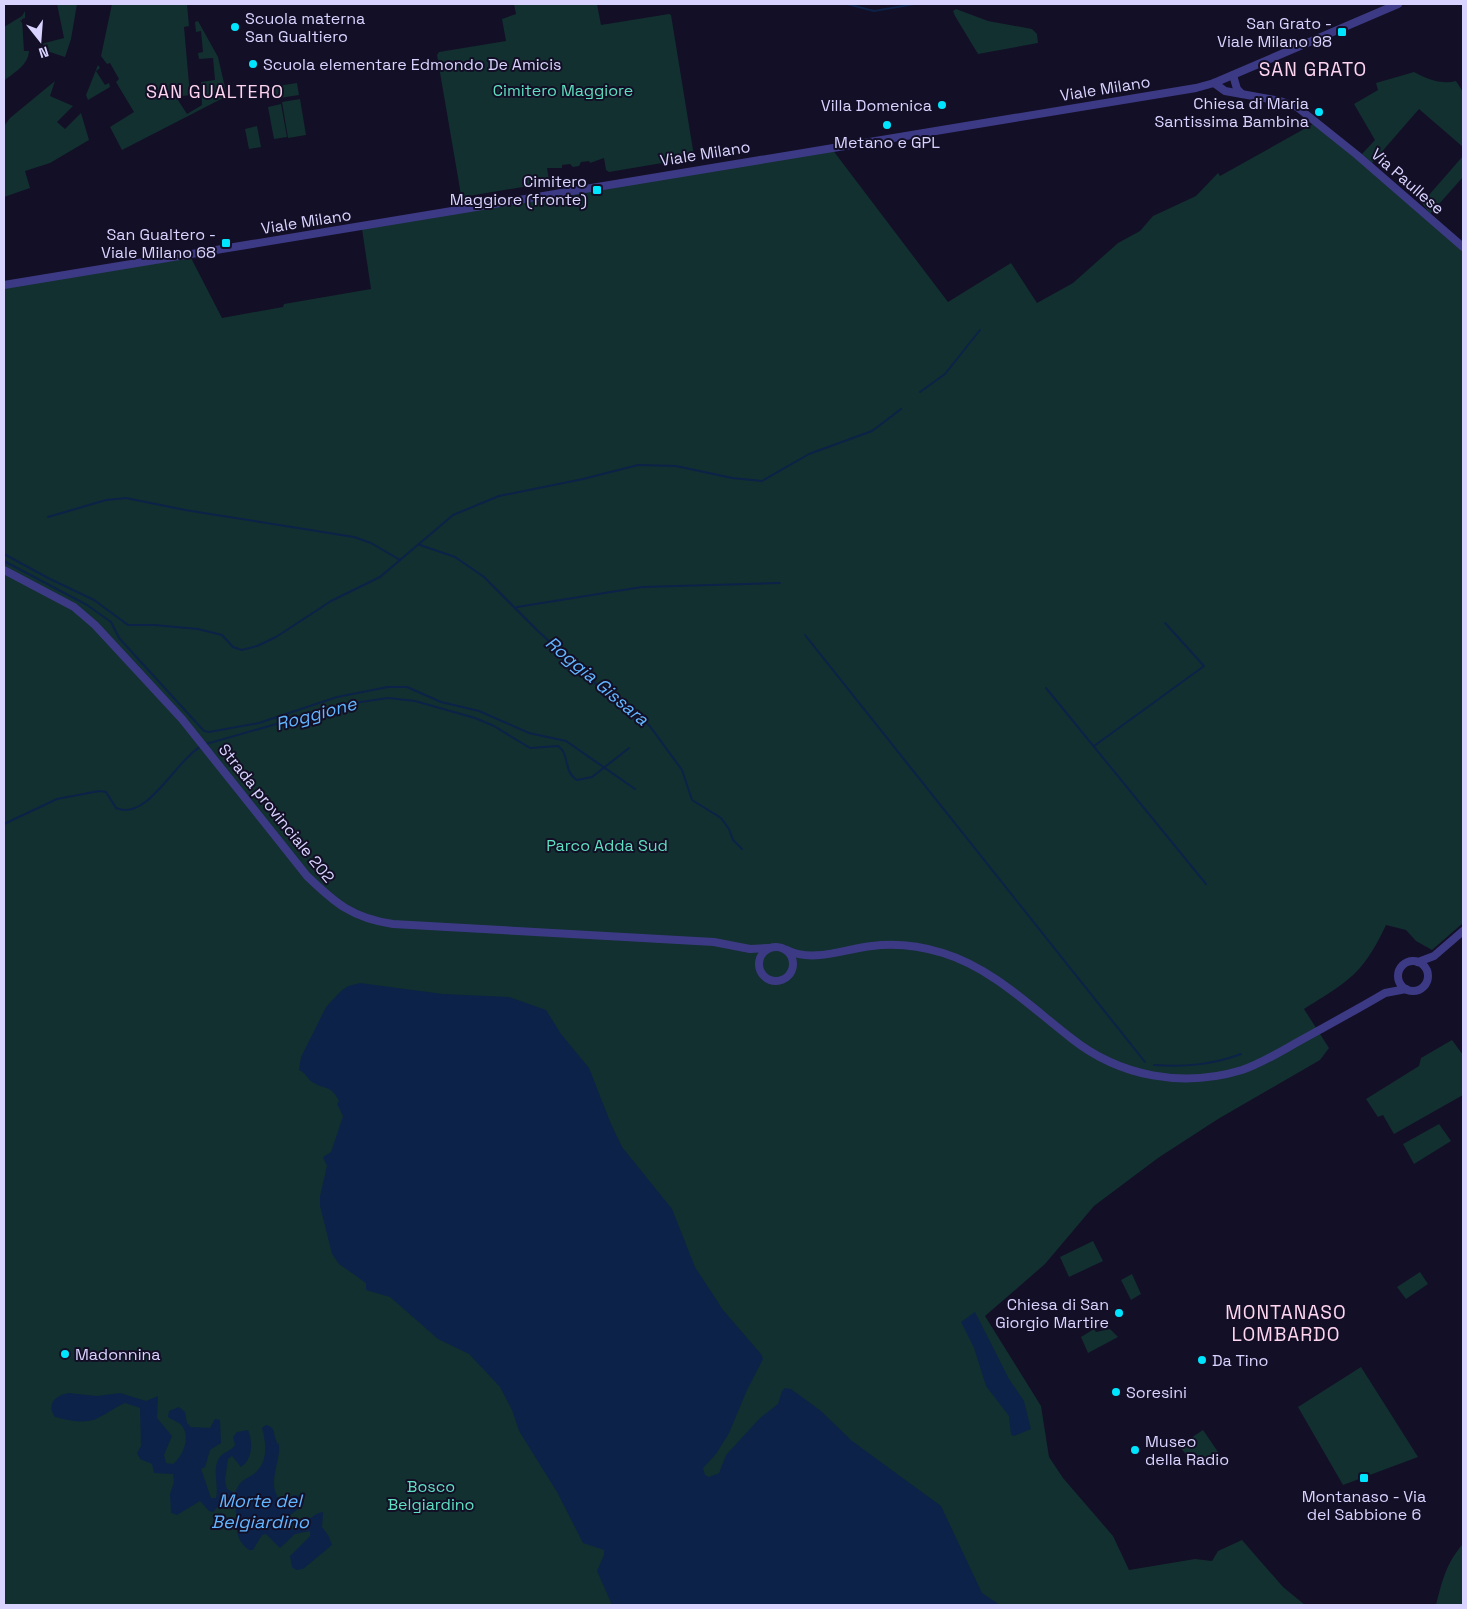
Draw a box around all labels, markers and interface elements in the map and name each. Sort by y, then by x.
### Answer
place label: Scuola materna San Gualtiero [245,8,365,47]
place label: San Grato - Viale Milano 98 [1217,13,1332,52]
north arrow [15,15,65,65]
marker: Scuola materna San Gualtiero [229,21,241,33]
marker: San Grato - Viale Milano 98 [1336,26,1348,38]
text: N [37,42,51,62]
place label: Scuola elementare Edmondo De Amicis [263,54,562,75]
district label: SAN GRATO [1259,57,1367,82]
marker: Scuola elementare Edmondo De Amicis [247,58,259,70]
street label: Viale Milano [1058,71,1152,106]
district label: SAN GUALTERO [146,80,284,103]
park label: Cimitero Maggiore [493,80,633,101]
place label: Chiesa di Maria Santissima Bambina [1155,93,1309,132]
place label: Villa Domenica [821,95,932,116]
marker: Villa Domenica [936,99,948,111]
marker: Chiesa di Maria Santissima Bambina [1313,106,1325,118]
marker: Metano e GPL [881,119,893,131]
place label: Metano e GPL [834,132,940,153]
street label: Viale Milano [658,136,752,171]
street label: Via Paullese [1367,144,1449,219]
place label: Cimitero Maggiore (fronte) [450,171,587,210]
marker: Cimitero Maggiore (fronte) [591,184,603,196]
street label: Viale Milano [259,204,353,239]
place label: San Gualtero - Viale Milano 68 [101,224,216,263]
marker: San Gualtero - Viale Milano 68 [220,237,232,249]
water label: Roggia Gissara [541,631,654,731]
water label: Roggione [273,691,360,735]
street label: Strada provinciale 202 [214,739,339,887]
park label: Parco Adda Sud [546,835,668,856]
place label: Chiesa di San Giorgio Martire [995,1294,1109,1333]
district label: MONTANASO LOMBARDO [1225,1300,1347,1347]
marker: Chiesa di San Giorgio Martire [1113,1307,1125,1319]
place label: Madonnina [75,1344,161,1365]
marker: Madonnina [59,1348,71,1360]
place label: Da Tino [1212,1350,1268,1371]
marker: Da Tino [1196,1354,1208,1366]
place label: Soresini [1126,1382,1187,1403]
marker: Soresini [1110,1386,1122,1398]
place label: Museo della Radio [1145,1431,1229,1470]
marker: Museo della Radio [1129,1444,1141,1456]
marker: Montanaso - Via del Sabbione 6 [1358,1472,1370,1484]
park label: Bosco Belgiardino [387,1476,475,1515]
place label: Montanaso - Via del Sabbione 6 [1302,1486,1426,1525]
water label: Morte del Belgiardino [211,1489,310,1533]

